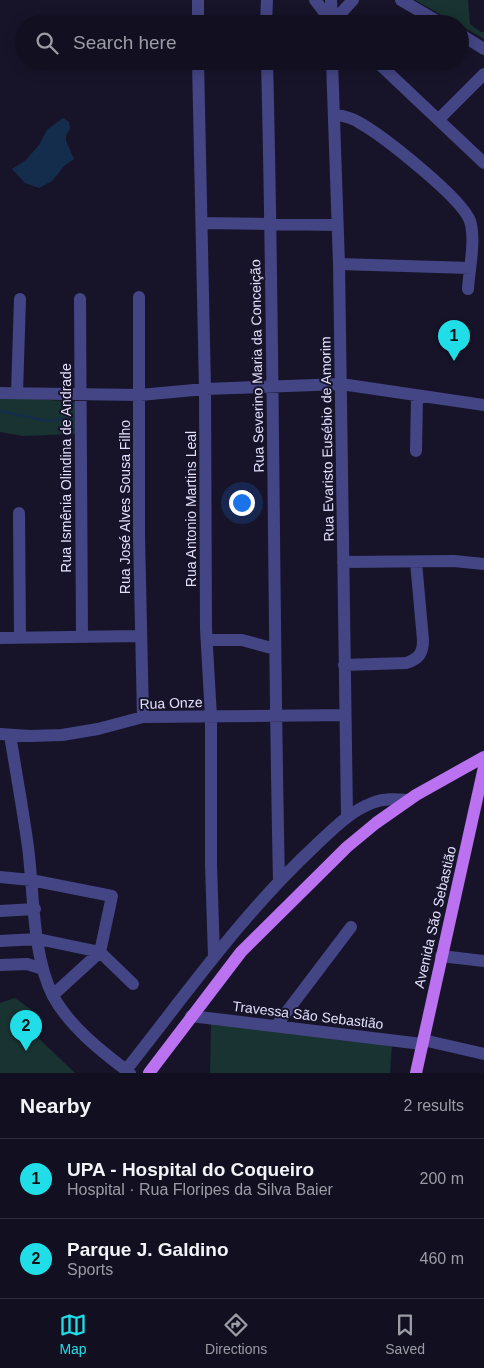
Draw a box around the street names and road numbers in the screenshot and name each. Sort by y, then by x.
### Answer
street label: Rua Severino Maria da Conceição [247,259,267,473]
street label: Rua Evaristo Eusébio de Amorim [317,336,337,542]
street label: Rua Ismênia Olindina de Andrade [58,363,74,573]
street label: Rua José Alves Sousa Filho [117,420,133,594]
street label: Rua Antonio Martins Leal [183,431,199,587]
street label: Rua Onze [139,694,203,712]
street label: Avenida São Sebastião [411,844,459,990]
street label: Travessa São Sebastião [232,998,385,1032]

